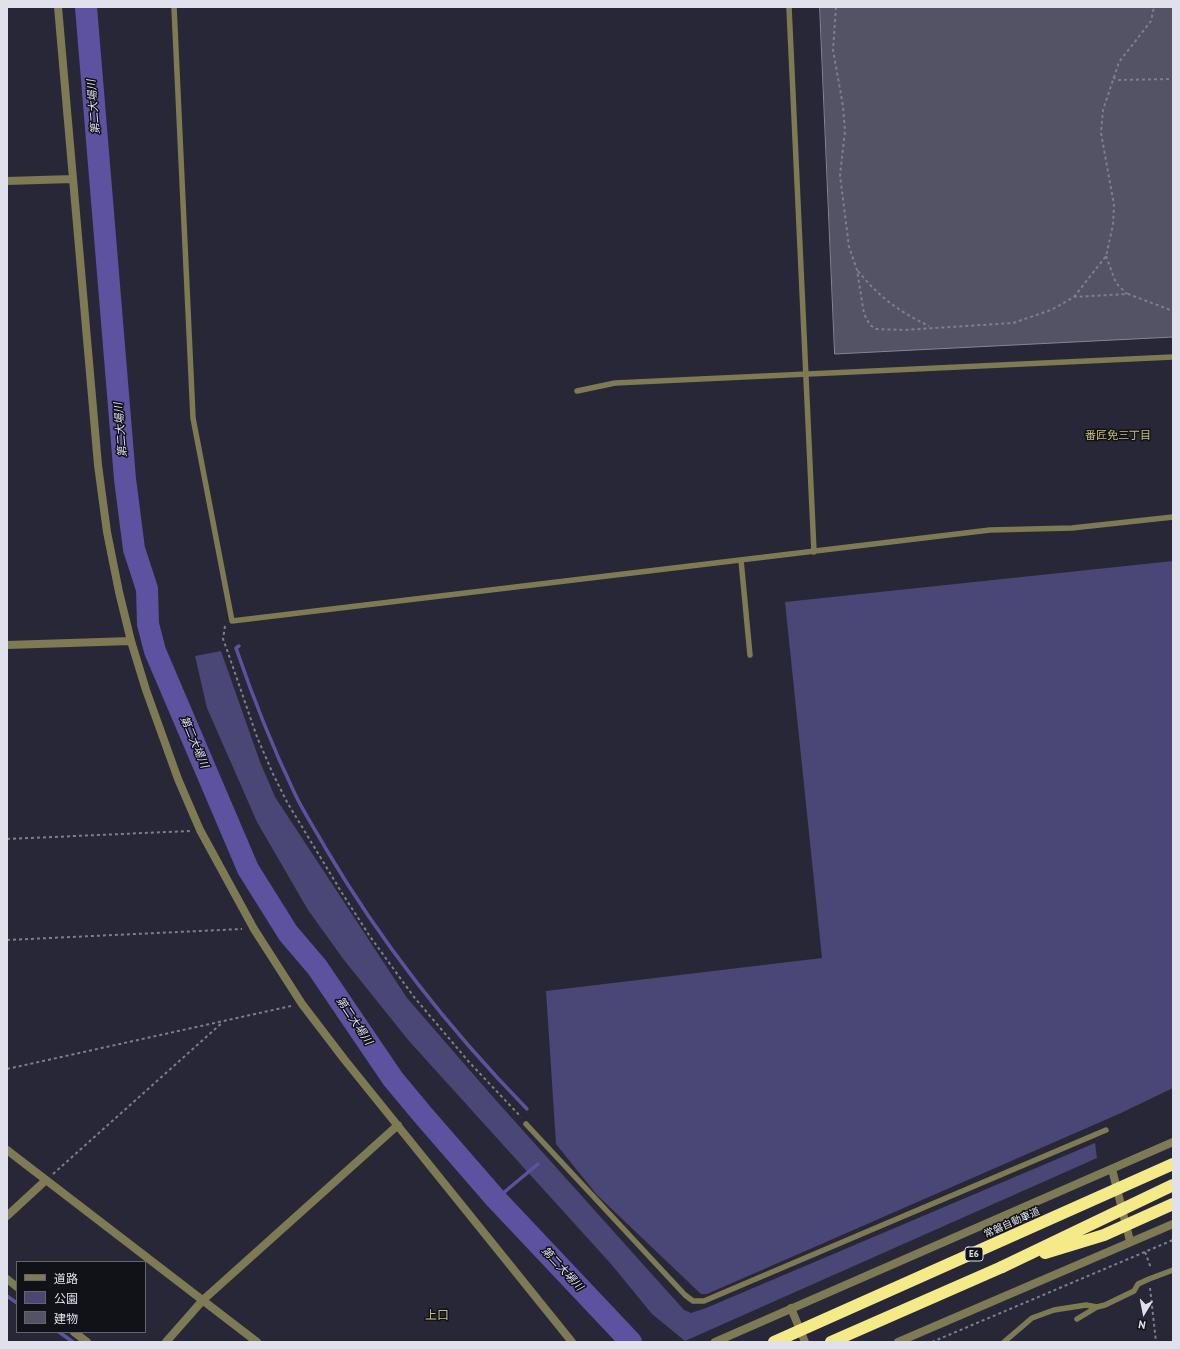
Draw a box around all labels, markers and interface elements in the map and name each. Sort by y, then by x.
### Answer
water label: 第二大場川 [85,79,103,135]
water label: 第二大場川 [112,402,130,458]
district label: 番匠免三丁目 [1085,429,1151,443]
water label: 第二大場川 [177,714,211,770]
water label: 第二大場川 [333,995,375,1047]
street label: 常磐自動車道 [982,1205,1042,1241]
water label: 第二大場川 [538,1244,586,1294]
road number: E6 [965,1247,983,1261]
legend [16,1261,146,1333]
text: 道路 [54,1271,78,1286]
text: 公園 [54,1291,78,1306]
north arrow [1124,1293,1164,1333]
district label: 上口 [425,1309,449,1323]
text: 建物 [54,1311,78,1326]
text: N [1137,1317,1147,1332]

